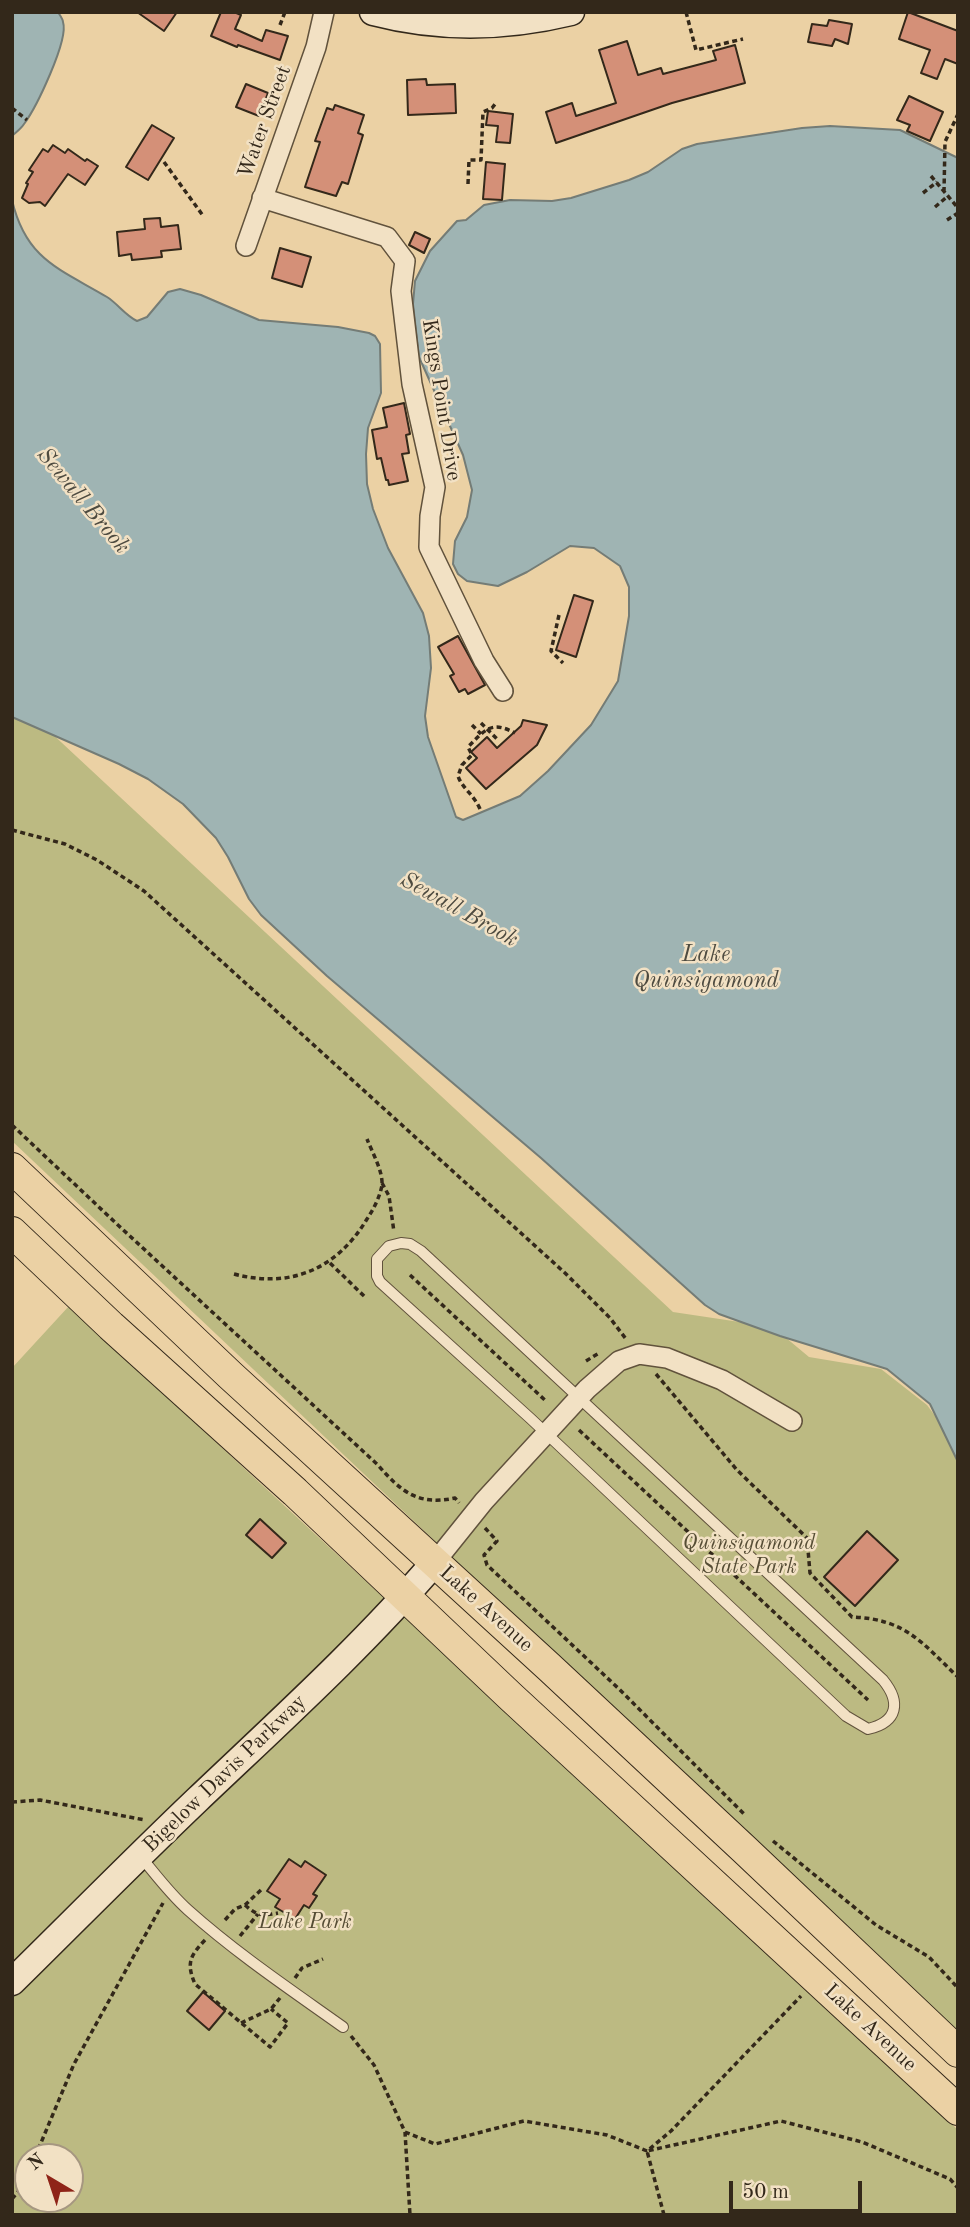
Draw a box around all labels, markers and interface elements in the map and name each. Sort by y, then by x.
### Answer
street label: Water Street [233,62,297,182]
street label: Kings Point Drive [416,317,466,483]
water label: Sewall Brook [30,442,136,560]
water label: Sewall Brook [395,866,523,954]
water label: Lake Quinsigamond [633,941,779,995]
park label: Quinsigamond State Park [683,1530,815,1580]
street label: Lake Avenue [434,1560,538,1658]
street label: Bigelow Davis Parkway [138,1690,312,1858]
park label: Lake Park [258,1909,352,1935]
street label: Lake Avenue [818,1979,922,2077]
north arrow [14,2143,84,2213]
text: N [25,2151,48,2175]
scale bar [732,2168,865,2212]
text: 50 m [742,2182,789,2203]

